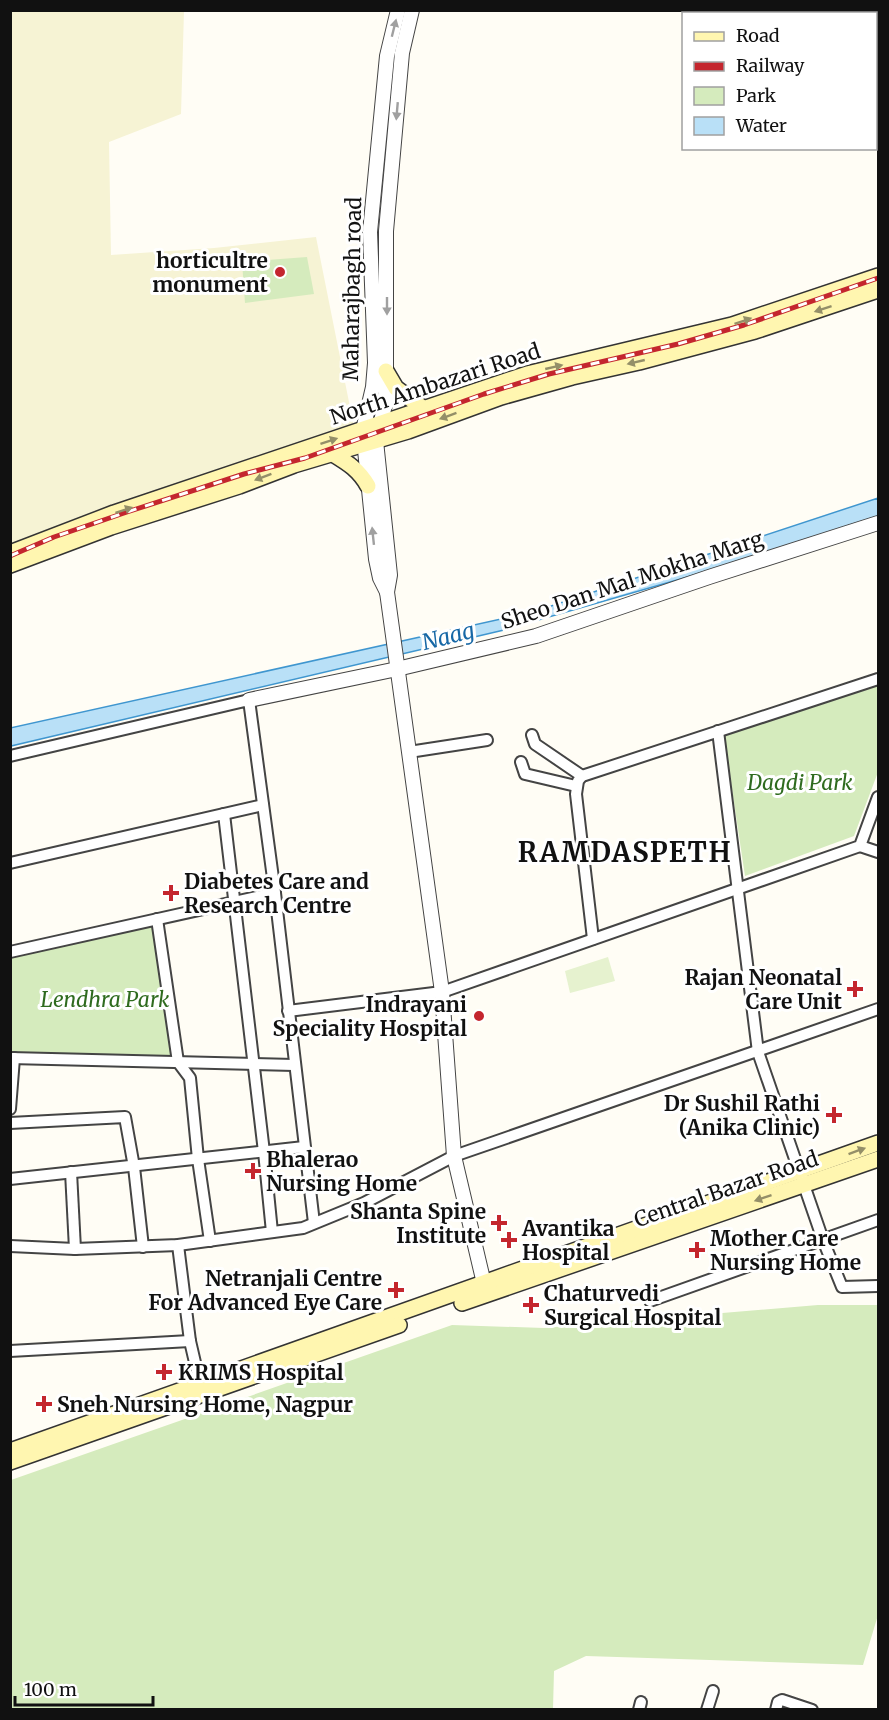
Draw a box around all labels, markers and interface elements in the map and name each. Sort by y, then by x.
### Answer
legend [682,12,877,150]
one-way arrow [389,19,399,37]
text: Road [736,24,780,47]
text: Railway [736,54,805,77]
text: Park [736,84,777,107]
one-way arrow [392,102,402,121]
text: Water [735,114,787,137]
street label: Maharajbagh road [337,196,367,381]
place label: horticultre monument [152,247,269,298]
marker: horticultre monument [273,265,287,279]
one-way arrow [382,296,392,315]
one-way arrow [814,305,832,315]
one-way arrow [734,315,752,325]
street label: North Ambazari Road [326,337,544,431]
one-way arrow [626,358,645,368]
one-way arrow [545,362,563,372]
one-way arrow [439,412,457,422]
one-way arrow [320,436,338,446]
one-way arrow [254,472,272,482]
one-way arrow [115,504,133,514]
street label: Sheo Dan Mal Mokha Marg [497,525,767,635]
one-way arrow [368,527,378,546]
water label: Naag [419,616,477,656]
park label: Dagdi Park [746,769,853,796]
district label: RAMDASPETH [518,835,732,869]
place label: Diabetes Care and Research Centre [184,868,369,919]
marker: Diabetes Care and Research Centre [162,884,180,902]
place label: Rajan Neonatal Care Unit [684,964,843,1015]
marker: Rajan Neonatal Care Unit [846,980,864,998]
park label: Lendhra Park [41,986,170,1013]
place label: Indrayani Speciality Hospital [273,991,467,1042]
marker: Indrayani Speciality Hospital [472,1009,486,1023]
place label: Dr Sushil Rathi (Anika Clinic) [664,1090,820,1141]
marker: Dr Sushil Rathi (Anika Clinic) [825,1106,843,1124]
street label: Central Bazar Road [630,1145,822,1233]
one-way arrow [849,1145,867,1155]
place label: Bhalerao Nursing Home [266,1146,417,1197]
marker: Bhalerao Nursing Home [244,1162,262,1180]
one-way arrow [754,1194,772,1204]
place label: Shanta Spine Institute [350,1198,486,1249]
marker: Shanta Spine Institute [490,1214,508,1232]
place label: Avantika Hospital [521,1215,615,1266]
place label: Mother Care Nursing Home [710,1225,861,1276]
marker: Avantika Hospital [500,1231,518,1249]
marker: Mother Care Nursing Home [688,1241,706,1259]
place label: Netranjali Centre For Advanced Eye Care [148,1265,382,1316]
place label: Chaturvedi Surgical Hospital [544,1280,721,1331]
marker: Netranjali Centre For Advanced Eye Care [387,1281,405,1299]
marker: Chaturvedi Surgical Hospital [522,1296,540,1314]
place label: KRIMS Hospital [178,1359,344,1386]
marker: KRIMS Hospital [155,1363,173,1381]
place label: Sneh Nursing Home, Nagpur [57,1391,353,1418]
marker: Sneh Nursing Home, Nagpur [35,1395,53,1413]
scale bar [15,1669,153,1707]
text: 100 m [24,1678,77,1701]

